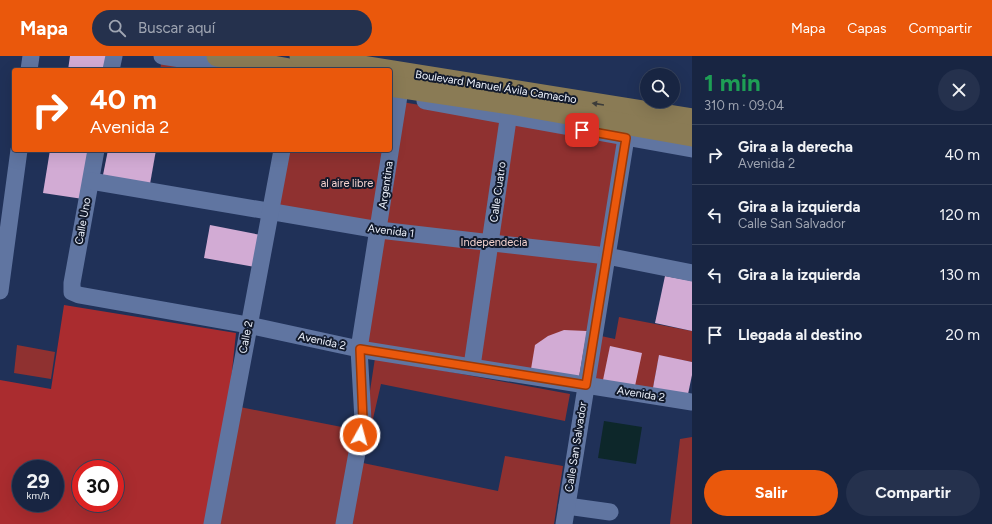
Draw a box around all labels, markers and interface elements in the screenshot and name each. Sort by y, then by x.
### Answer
search box [92,10,372,46]
text: Mapa [20,17,68,40]
icon: search [106,17,128,39]
text: Buscar aquí [138,19,215,37]
text: Mapa [791,20,825,37]
text: Capas [847,20,886,37]
text: Compartir [908,20,972,37]
street label: Boulevard Manuel Ávila Camacho [414,68,578,106]
map controls [640,68,680,108]
button: search [640,68,680,108]
text: 1 min [704,68,761,97]
button: close [938,69,980,111]
text: 40 m [90,82,157,116]
icon: right [24,84,76,136]
text: 310 m · 09:04 [704,98,784,113]
one-way arrow [592,100,604,106]
pin [565,113,599,147]
text: Avenida 2 [90,116,169,138]
icon: arrive [571,119,593,141]
text: Gira a la derecha [738,138,853,156]
icon: right [704,144,726,166]
text: 40 m [945,146,980,164]
text: Avenida 2 [738,156,795,171]
street label: Argentina [376,160,396,210]
street label: Calle Cuatro [487,161,509,223]
park label: al aire libre [321,177,373,190]
street label: Calle Uno [72,197,94,245]
text: Gira a la izquierda [738,198,860,216]
icon: left [704,204,726,226]
text: 120 m [939,206,980,224]
text: Calle San Salvador [738,216,845,231]
street label: Avenida 1 [367,222,415,240]
park label: Independecia [461,236,527,249]
icon: left [704,264,726,286]
text: Gira a la izquierda [738,266,860,284]
text: 130 m [940,266,980,284]
street label: Calle 2 [236,319,256,355]
icon: arrive [704,324,726,346]
text: Llegada al destino [738,326,862,344]
text: 20 m [946,326,980,344]
street label: Avenida 2 [297,330,347,352]
street label: Avenida 2 [616,384,666,404]
street label: Calle San Salvador [562,401,590,493]
position arrow [339,414,381,456]
speed limit sign: 30 [72,460,124,512]
text: 29 [26,469,50,493]
button: Salir [704,470,838,516]
button: Compartir [846,470,980,516]
text: km/h [27,489,49,502]

